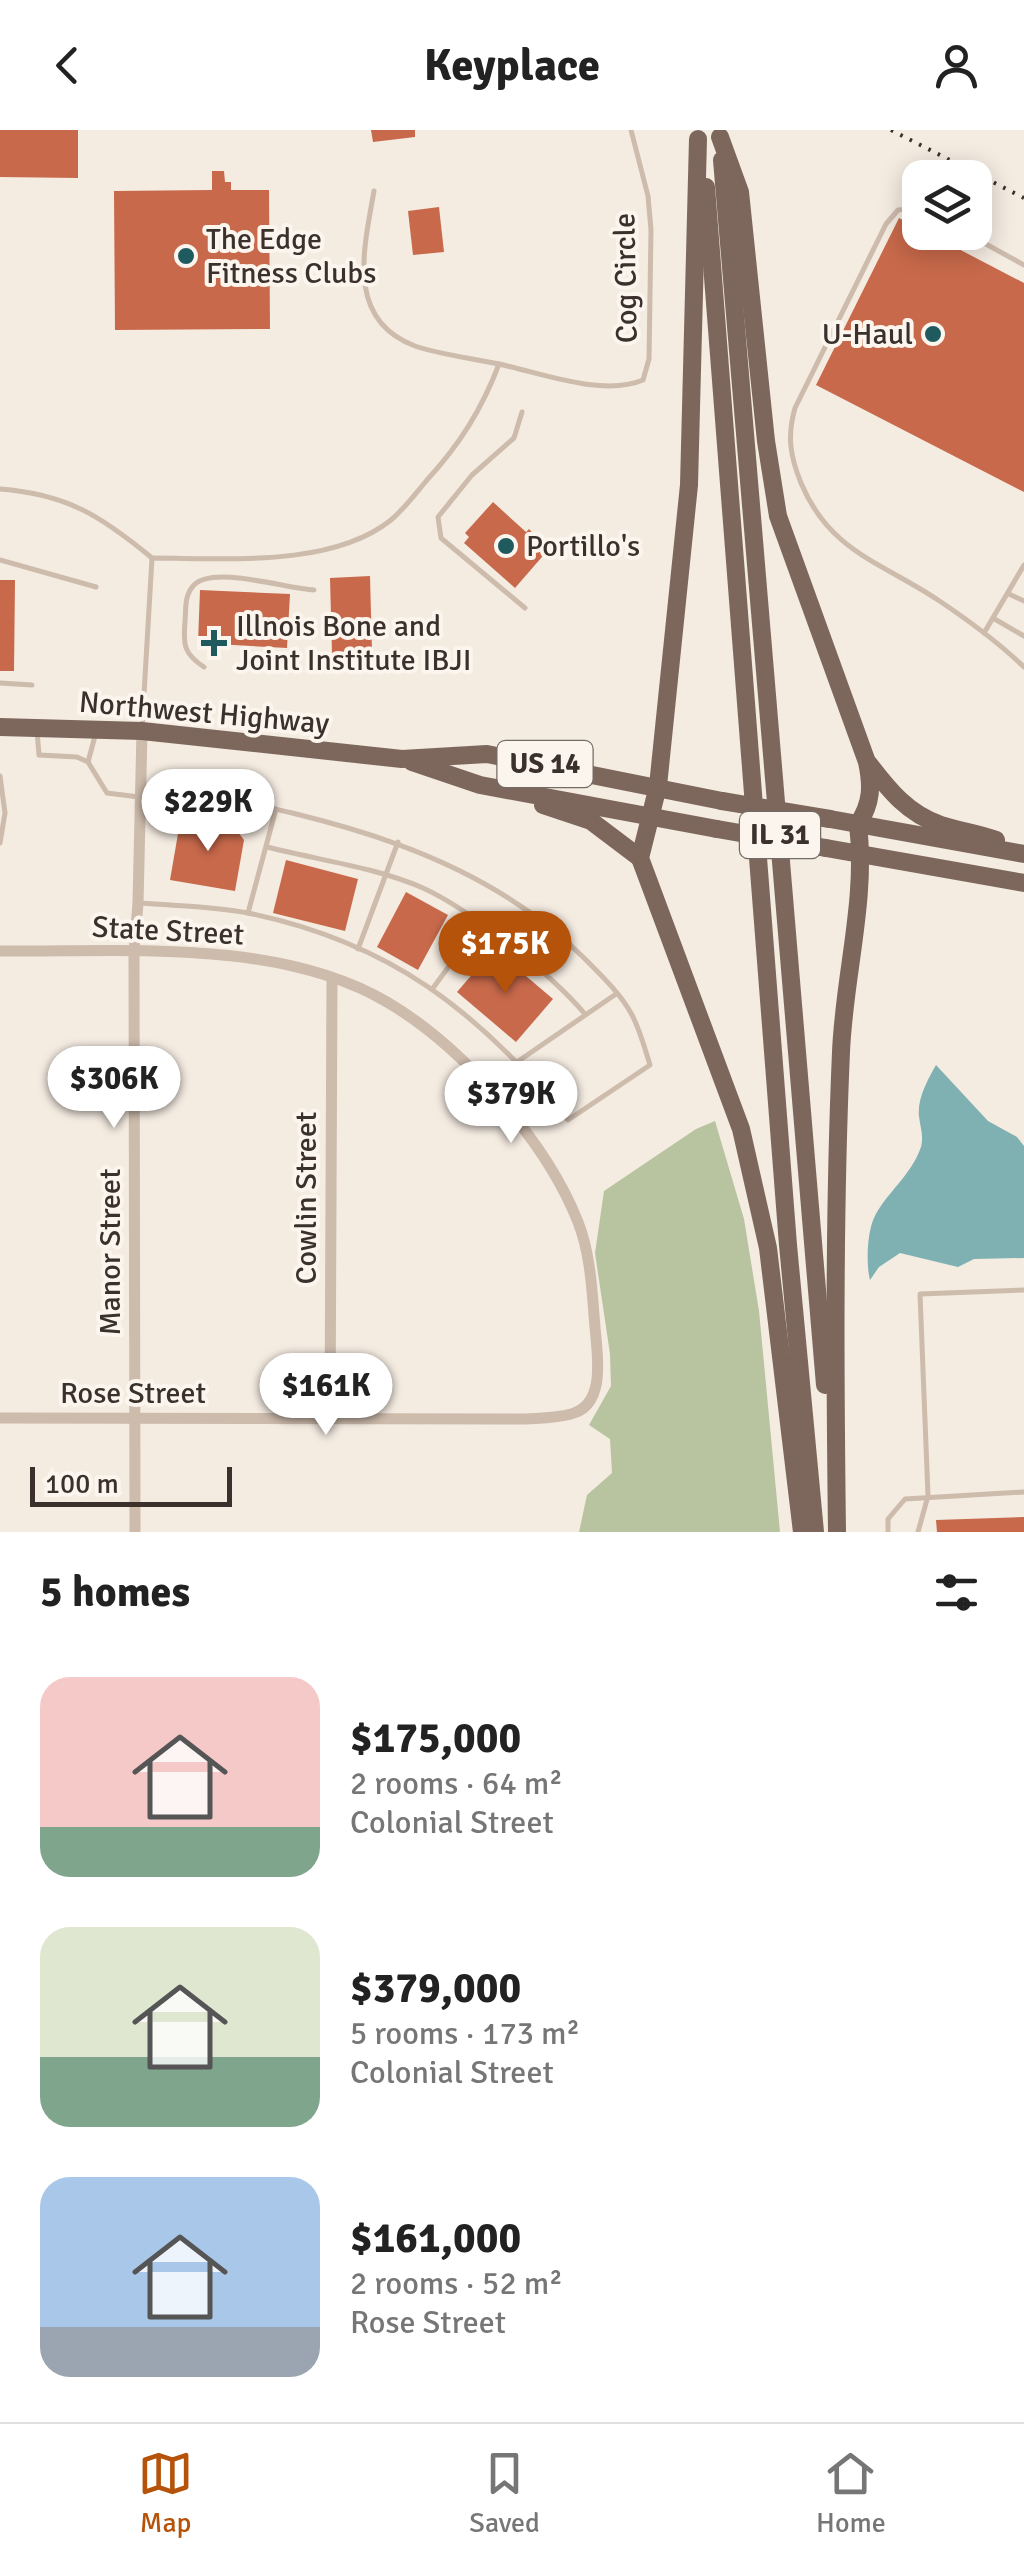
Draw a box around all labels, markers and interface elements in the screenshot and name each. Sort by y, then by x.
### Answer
icon: back [40,38,95,93]
text: Keyplace [424,38,600,93]
icon: person [929,38,984,93]
map controls [902,160,992,250]
button: layers [902,160,992,250]
street label: Cog Circle [606,213,646,343]
place label: The Edge Fitness Clubs [206,221,376,292]
marker: The Edge Fitness Clubs [175,245,197,267]
place label: U-Haul [822,316,913,353]
marker: U-Haul [922,323,944,345]
place label: Portillo's [526,528,640,565]
marker: Portillo's [495,535,517,557]
place label: Illnois Bone and Joint Institute IBJI [236,608,472,679]
marker: Illnois Bone and Joint Institute IBJI [201,630,227,656]
street label: Northwest Highway [77,684,331,742]
road number: US 14 [498,741,592,787]
pin: $229K [138,769,278,854]
text: $229K [164,782,252,821]
road number: IL 31 [740,812,820,858]
street label: State Street [91,909,245,953]
pin: $175K [435,911,575,996]
text: $175K [461,924,549,963]
pin: $306K [44,1046,184,1131]
text: $306K [70,1059,158,1098]
pin: $379K [441,1061,581,1146]
text: $379K [467,1074,555,1113]
street label: Cowlin Street [288,1112,325,1284]
street label: Manor Street [92,1168,129,1336]
pin: $161K [256,1353,396,1438]
text: $161K [282,1366,370,1405]
street label: Rose Street [60,1375,206,1412]
scale bar [30,1462,232,1506]
text: 100 m [45,1467,119,1501]
icon: filters [929,1565,984,1620]
text: 5 homes [40,1567,190,1618]
text: $175,000 [350,1713,521,1764]
icon: home [120,1717,240,1837]
text: 2 rooms · 64 m² [350,1764,563,1803]
text: Colonial Street [350,1803,554,1842]
text: $379,000 [350,1963,521,2014]
icon: home [120,1967,240,2087]
text: 5 rooms · 173 m² [350,2014,580,2053]
text: Colonial Street [350,2053,554,2092]
text: $161,000 [350,2213,521,2264]
icon: home [120,2217,240,2337]
text: 2 rooms · 52 m² [350,2264,563,2303]
text: Rose Street [350,2303,506,2342]
tab: Map [138,2446,193,2540]
tab: Saved [469,2446,540,2540]
tab: Home [816,2446,886,2540]

